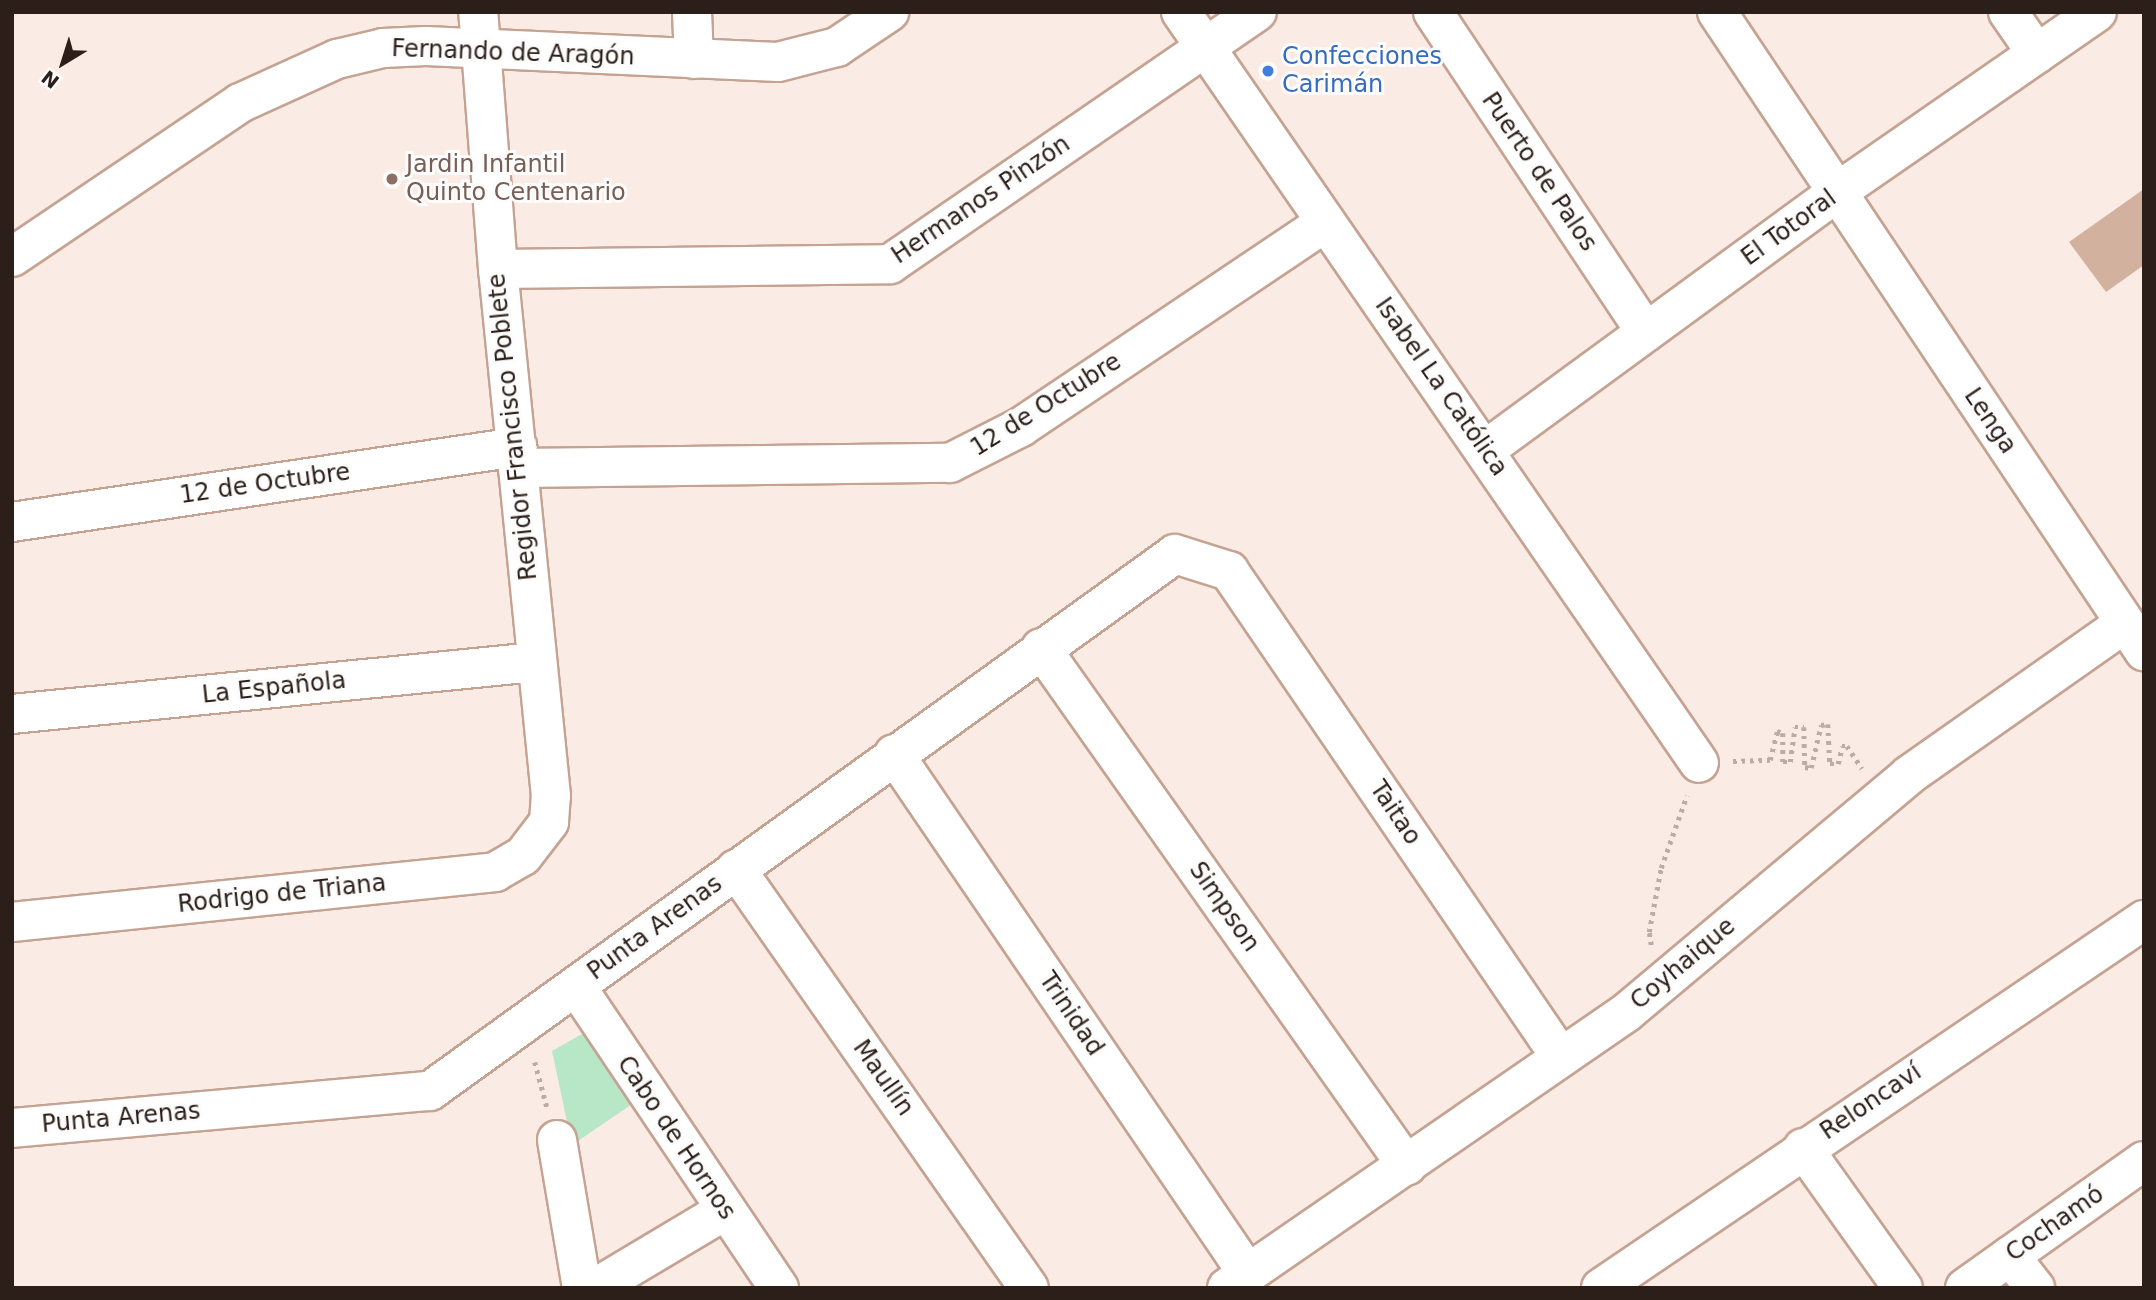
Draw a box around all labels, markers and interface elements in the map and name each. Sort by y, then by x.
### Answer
north arrow [28,28,98,98]
street label: Fernando de Aragón [391,34,635,72]
place label: Confecciones Carimán [1282,43,1442,99]
marker: Confecciones Carimán [1260,63,1276,79]
text: N [37,66,63,93]
street label: Puerto de Palos [1475,87,1603,257]
street label: Hermanos Pinzón [886,130,1076,270]
place label: Jardin Infantil Quinto Centenario [406,151,626,207]
marker: Jardin Infantil Quinto Centenario [384,171,400,187]
street label: El Totoral [1736,184,1842,272]
street label: Regidor Francisco Poblete [483,272,543,582]
street label: Isabel La Católica [1369,292,1513,482]
street label: 12 de Octubre [966,347,1126,463]
street label: Lenga [1958,383,2022,459]
street label: 12 de Octubre [178,458,352,510]
street label: La Española [201,666,347,710]
street label: Taitao [1363,776,1427,850]
street label: Simpson [1183,857,1265,957]
street label: Rodrigo de Triana [176,869,388,919]
street label: Punta Arenas [582,870,728,986]
street label: Coyhaique [1625,912,1741,1016]
street label: Trinidad [1033,967,1109,1061]
street label: Maullín [847,1035,919,1121]
street label: Cabo de Hornos [611,1051,741,1225]
street label: Reloncaví [1815,1058,1927,1146]
street label: Punta Arenas [40,1097,202,1139]
street label: Cochamó [2001,1180,2109,1268]

